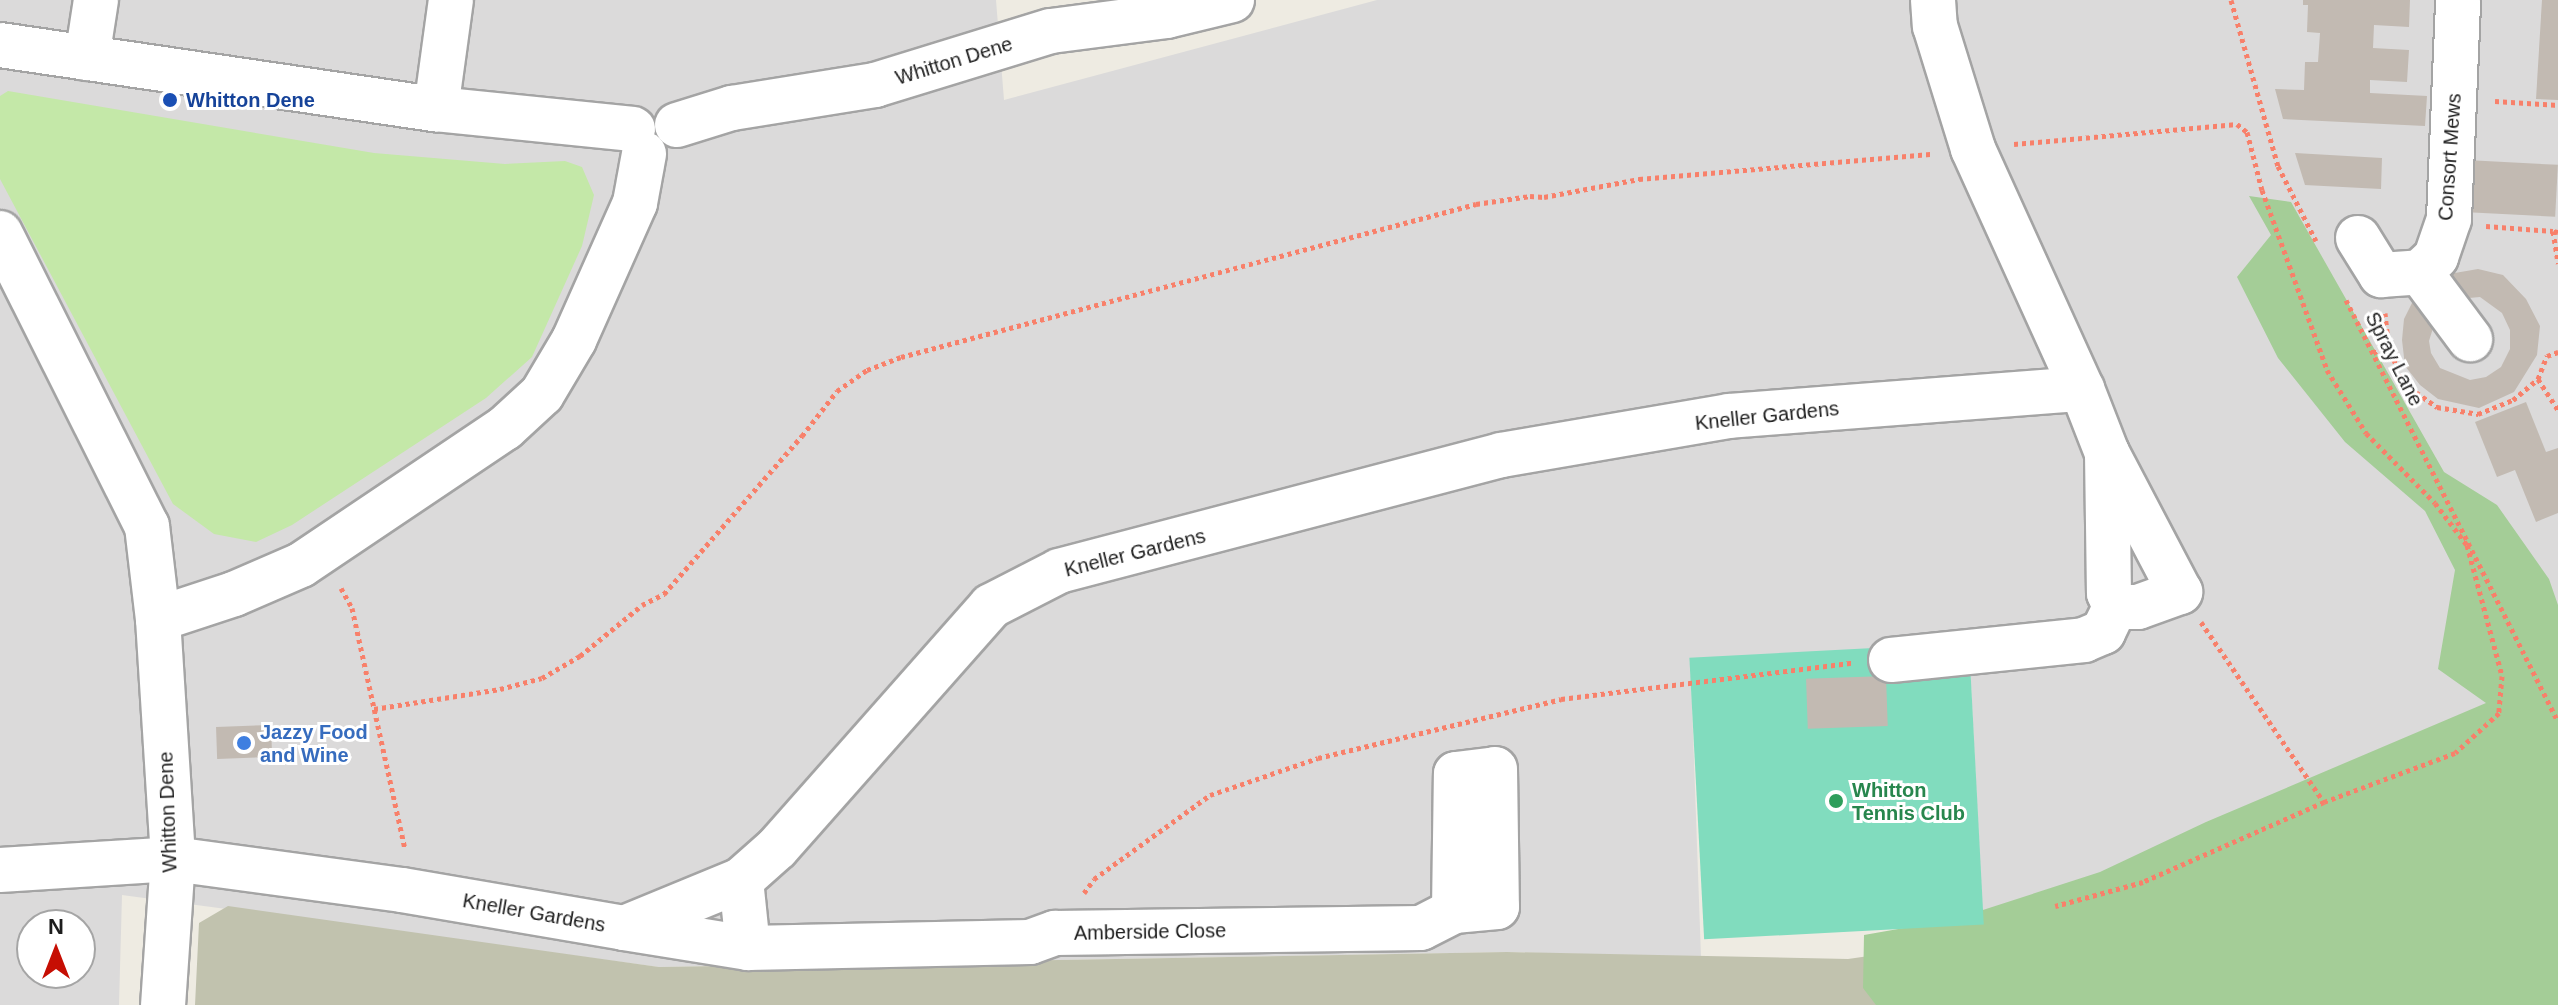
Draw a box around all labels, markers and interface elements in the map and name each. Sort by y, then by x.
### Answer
street label: Whitton Dene [893,32,1015,90]
place label: Whitton Dene [186,88,315,112]
marker: Whitton Dene [161,91,179,109]
street label: Consort Mews [2434,92,2466,222]
street label: Spray Lane [2360,308,2428,410]
street label: Kneller Gardens [1694,397,1840,435]
street label: Kneller Gardens [1062,524,1208,582]
place label: Jazzy Food and Wine [260,720,368,767]
marker: Jazzy Food and Wine [235,734,253,752]
street label: Whitton Dene [154,751,182,873]
place label: Whitton Tennis Club [1852,778,1965,825]
marker: Whitton Tennis Club [1827,792,1845,810]
street label: Kneller Gardens [461,889,607,937]
north arrow [16,909,96,989]
text: N [48,914,64,939]
street label: Amberside Close [1074,919,1226,945]

